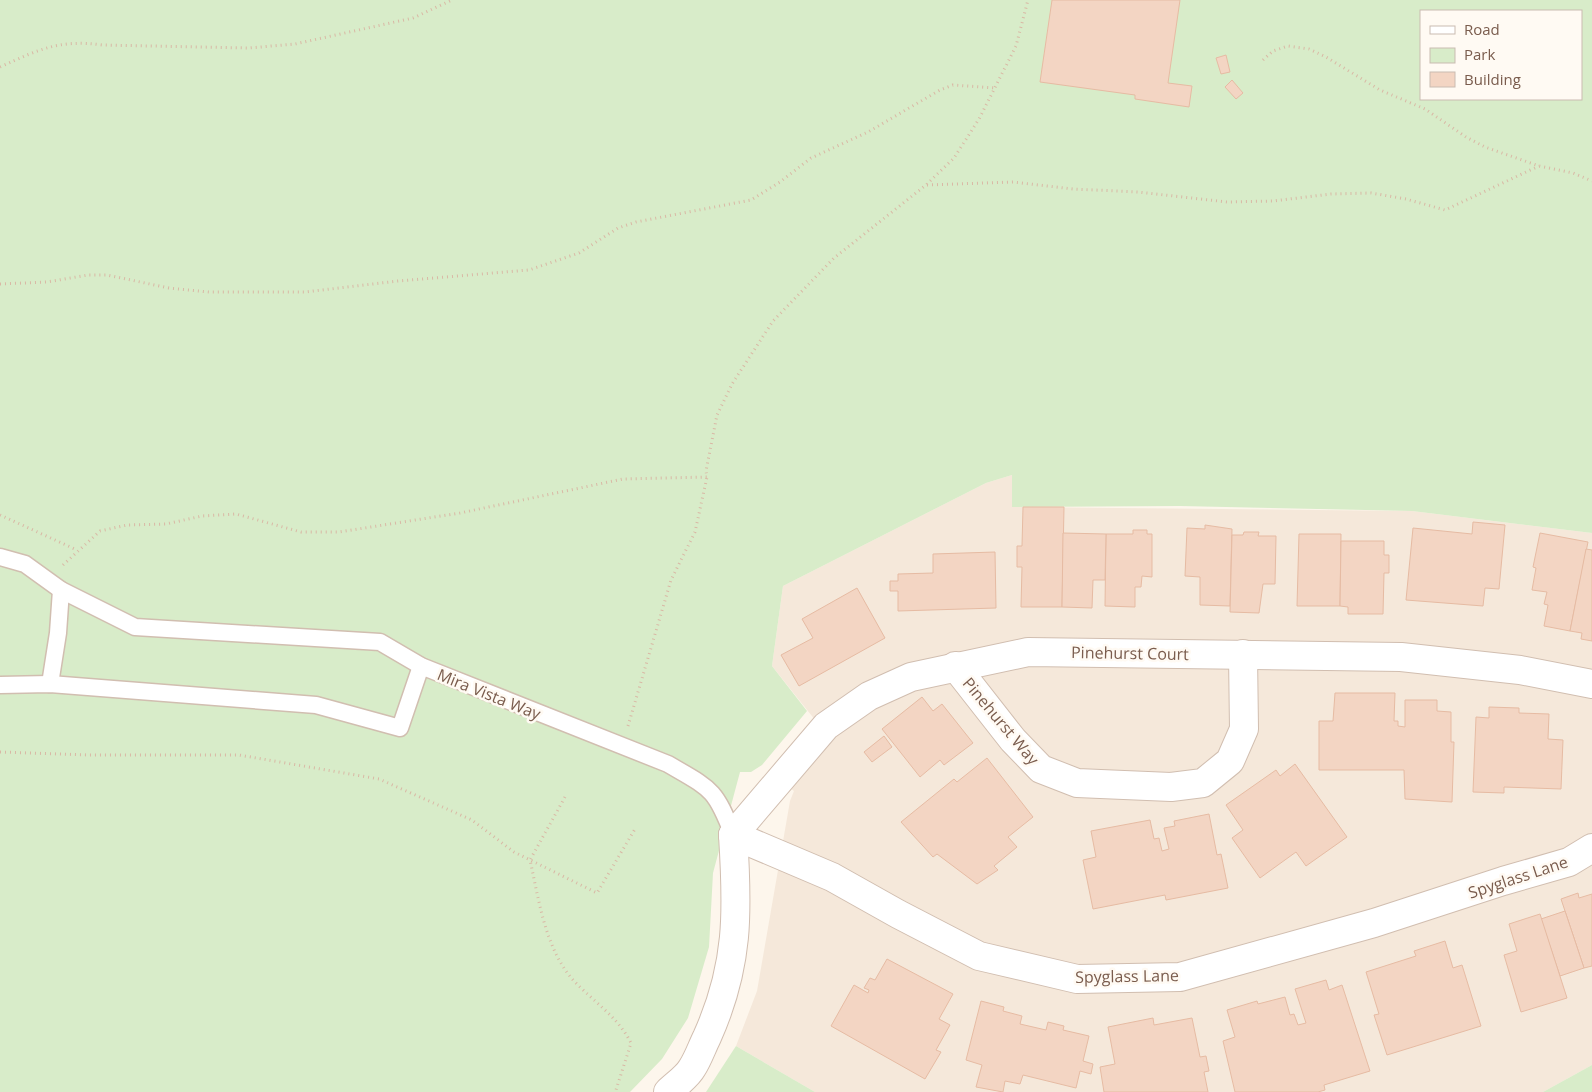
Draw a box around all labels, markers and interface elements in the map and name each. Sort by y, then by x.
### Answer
legend [1420,10,1582,100]
text: Road [1464,19,1500,39]
text: Park [1464,44,1495,64]
text: Building [1464,69,1521,89]
street label: Pinehurst Court [1071,641,1189,665]
street label: Mira Vista Way [434,663,545,725]
street label: Pinehurst Way [958,673,1045,770]
street label: Spyglass Lane [1465,851,1571,903]
street label: Spyglass Lane [1075,964,1179,988]

